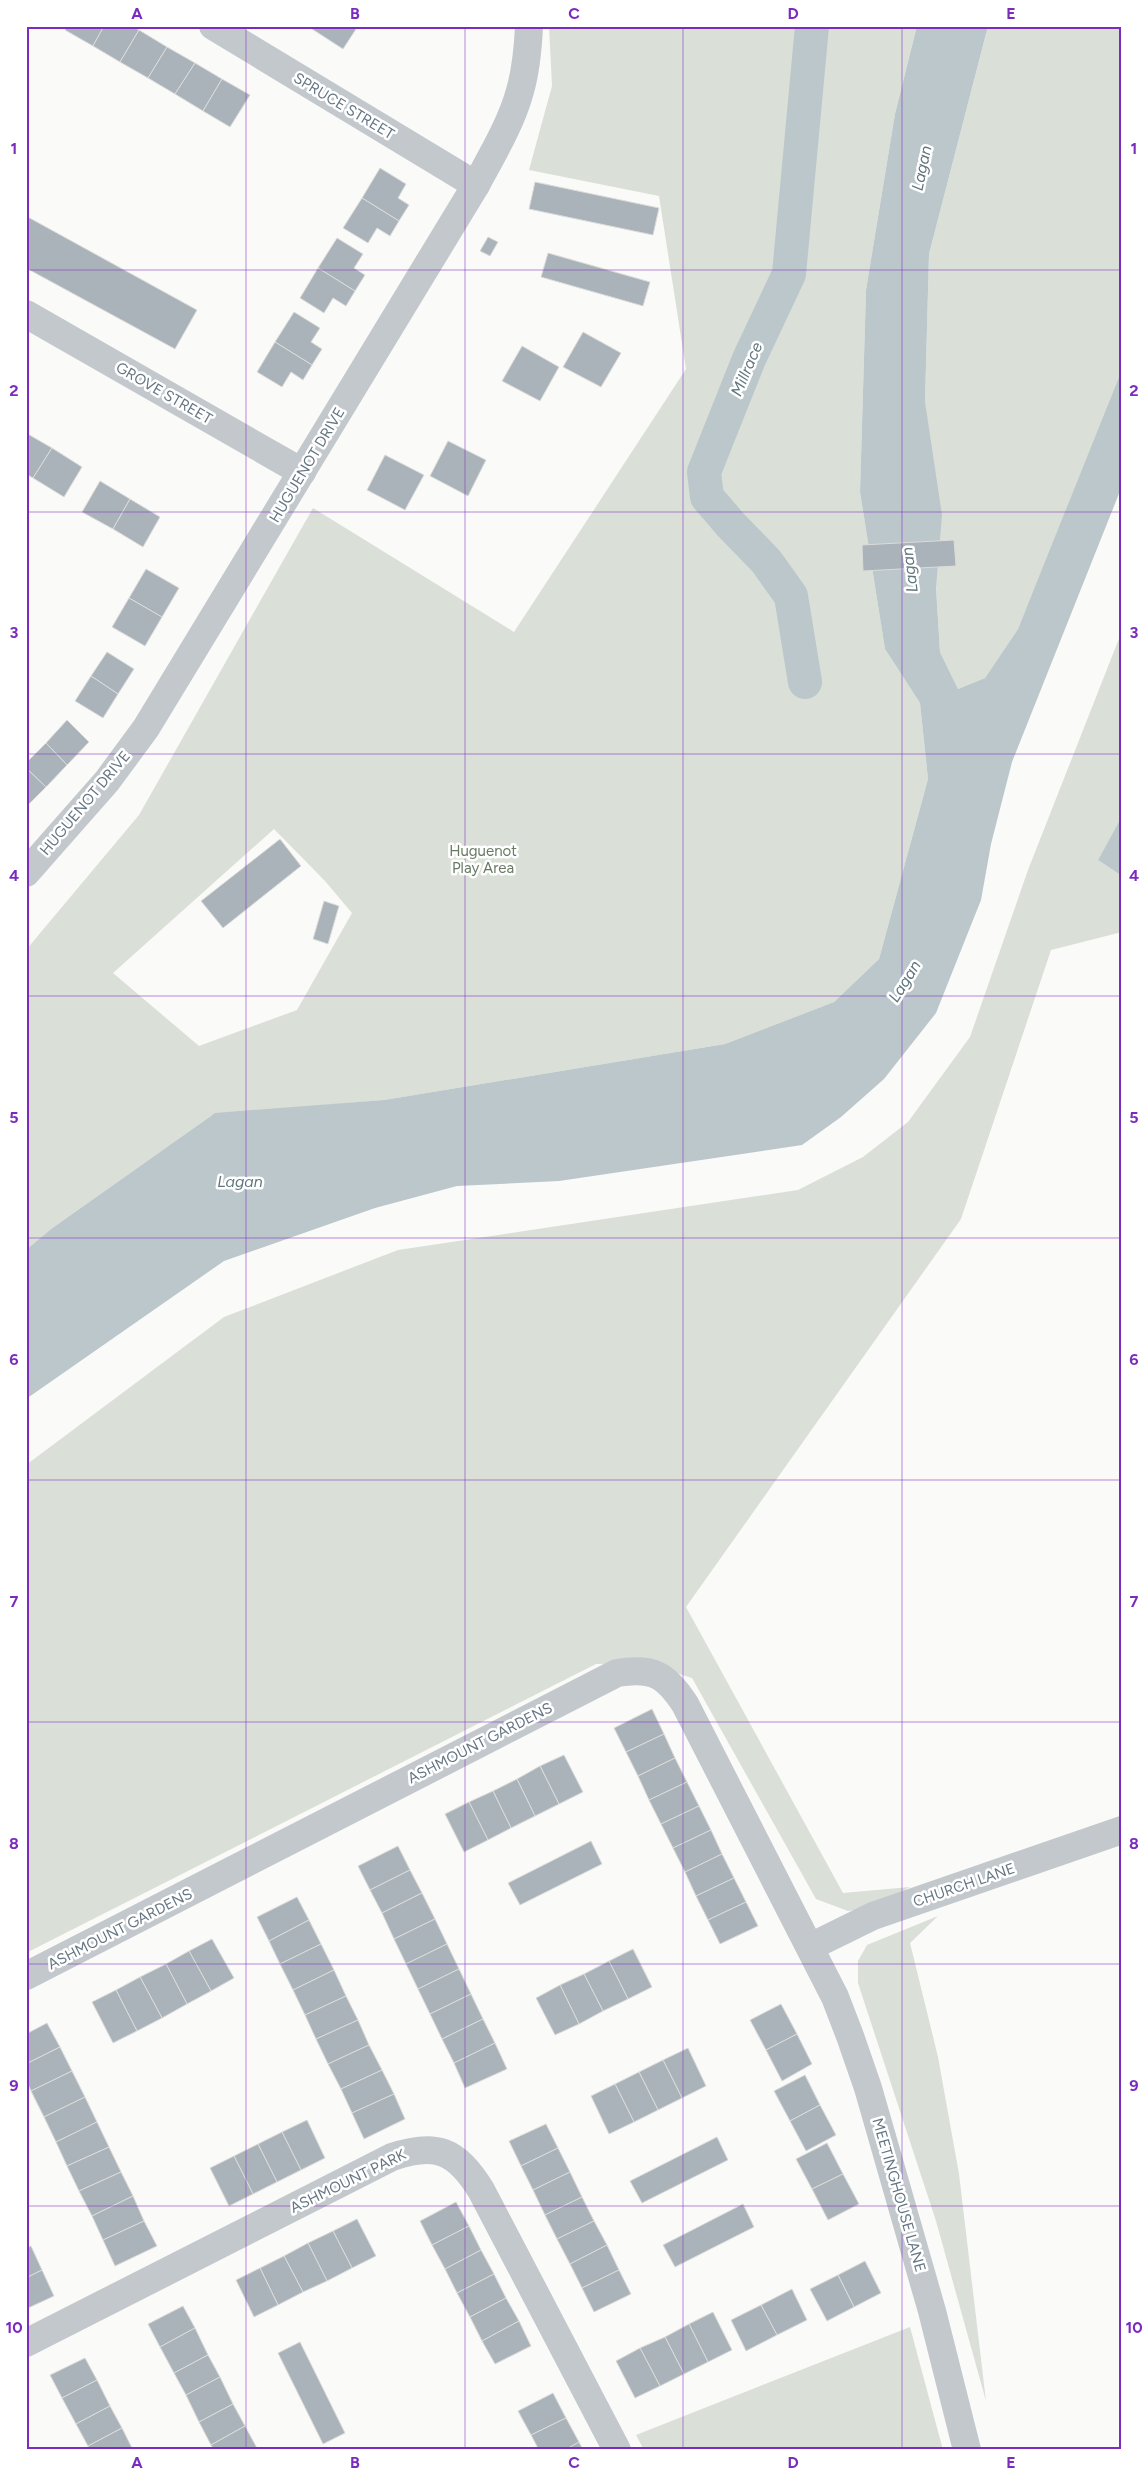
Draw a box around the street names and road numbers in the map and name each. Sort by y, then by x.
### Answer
street label: SPRUCE STREET [290,69,398,143]
street label: GROVE STREET [113,358,216,428]
street label: HUGUENOT DRIVE [266,404,348,526]
street label: HUGUENOT DRIVE [36,747,134,859]
street label: ASHMOUNT GARDENS [405,1699,555,1787]
street label: CHURCH LANE [911,1859,1017,1911]
street label: ASHMOUNT GARDENS [45,1885,195,1973]
street label: MEETINGHOUSE LANE [868,2116,930,2274]
street label: ASHMOUNT PARK [287,2145,410,2217]

